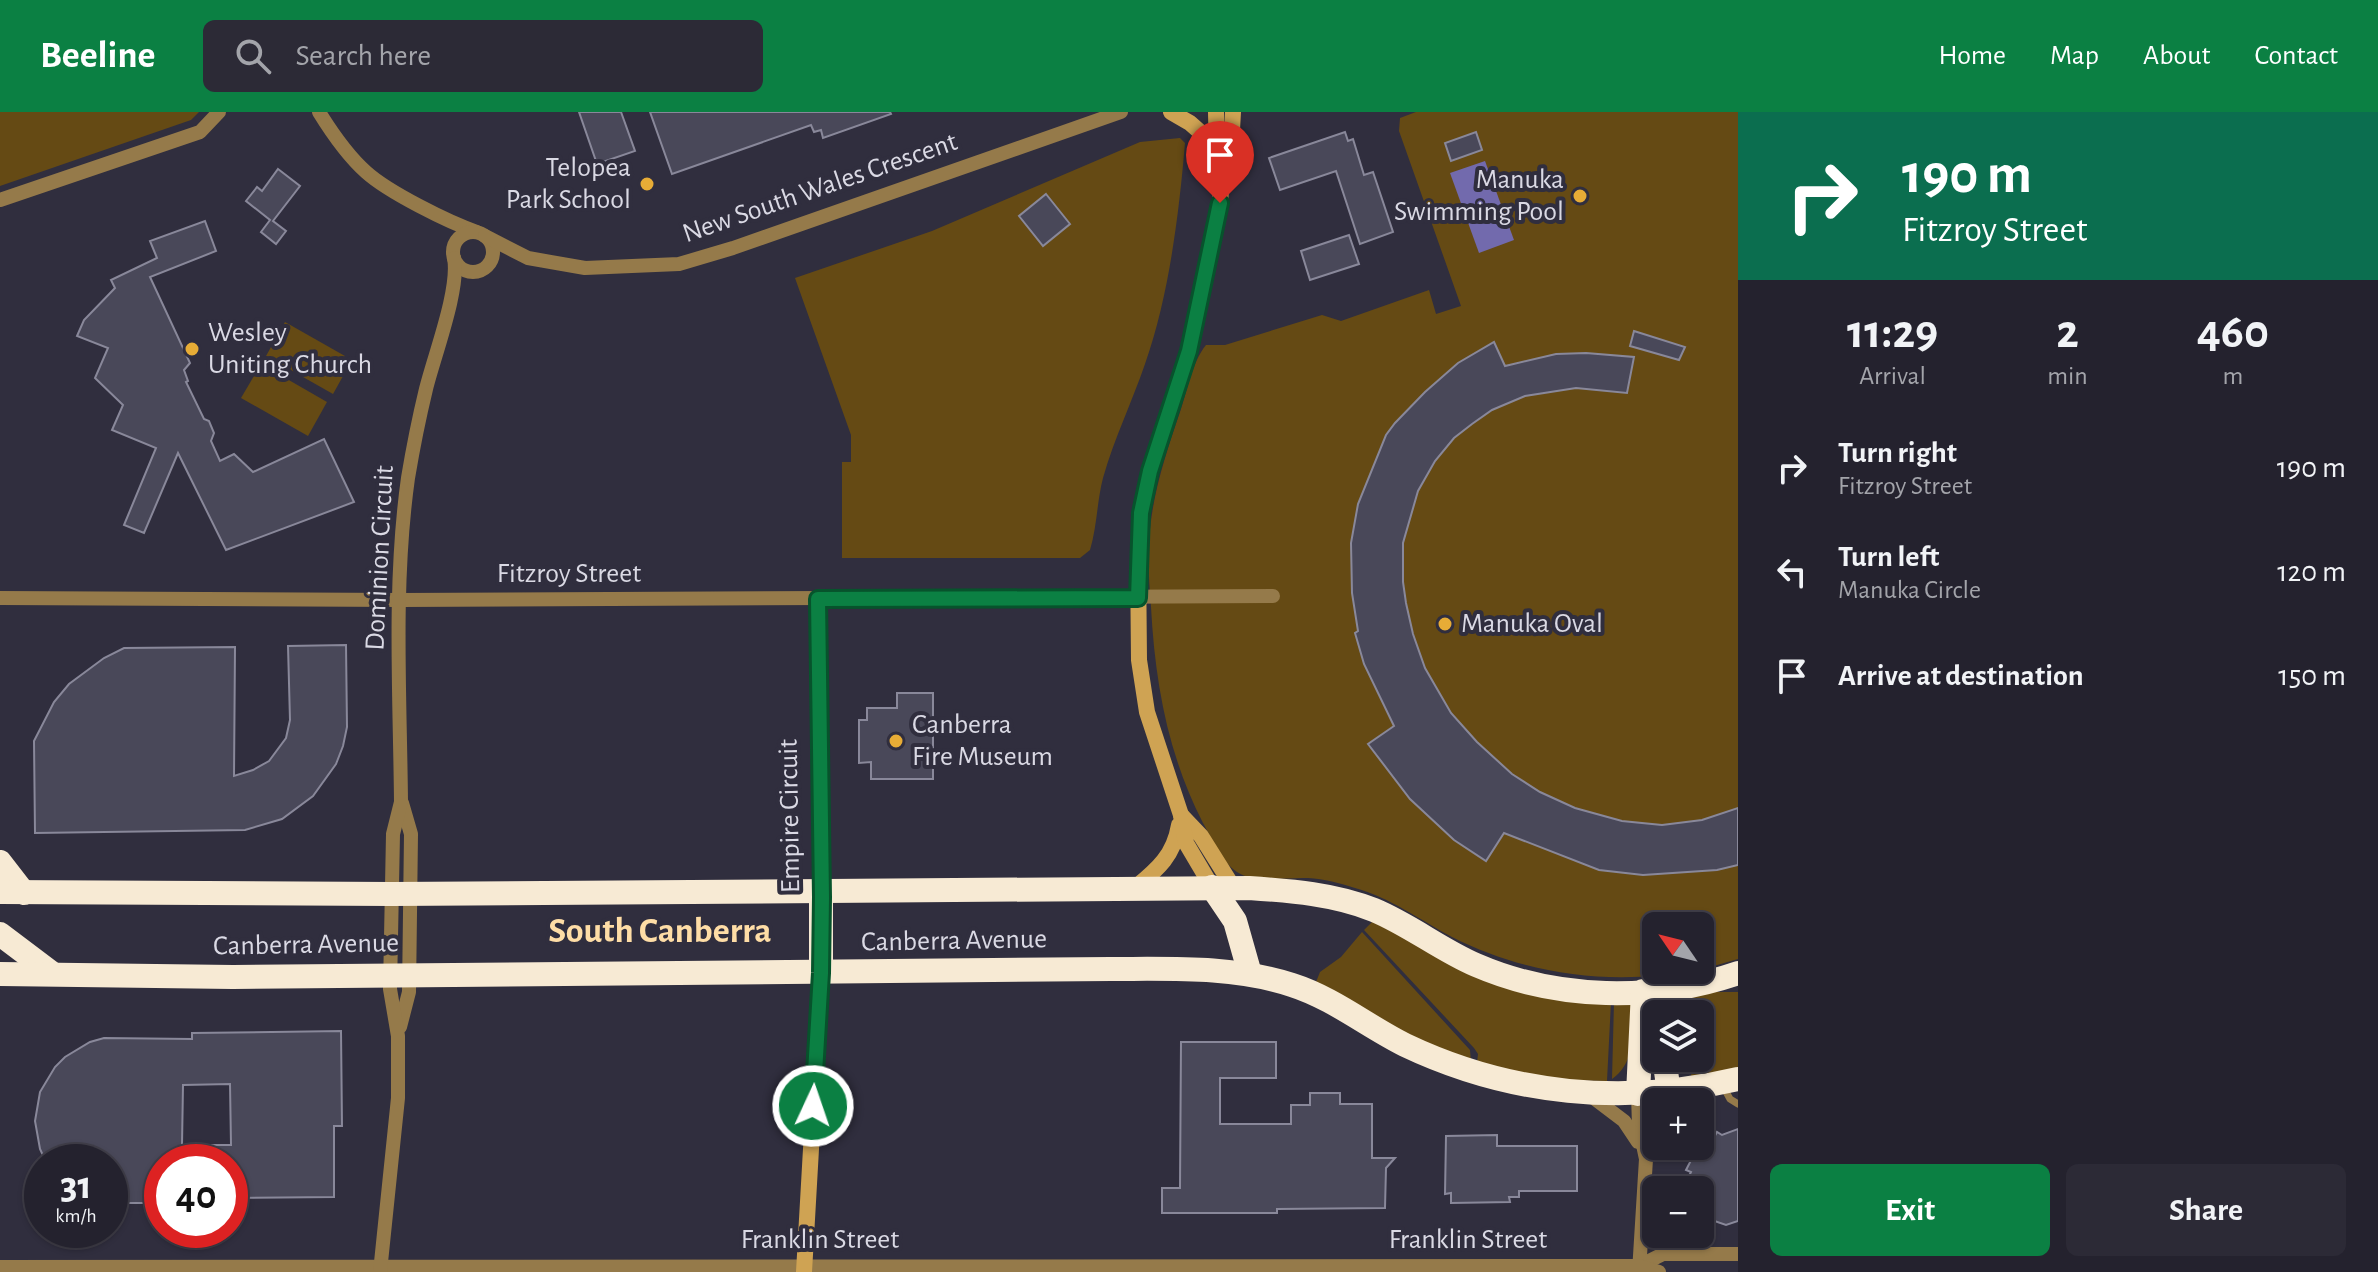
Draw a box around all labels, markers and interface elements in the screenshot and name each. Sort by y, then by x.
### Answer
search box [203,20,763,92]
icon: search [231,34,275,78]
text: Beeline [40,37,155,75]
text: Search here [295,41,431,71]
text: Home [1939,42,2006,70]
text: Map [2050,42,2099,70]
text: About [2143,42,2211,70]
text: Contact [2255,42,2338,70]
pin [1186,121,1254,203]
street label: New South Wales Crescent [679,128,961,248]
icon: arrive [1198,133,1242,177]
icon: right [1770,144,1874,248]
text: 190 m [1902,147,2032,203]
place label: Telopea Park School [506,154,631,214]
place label: Manuka Swimming Pool [1394,166,1564,226]
marker: Telopea Park School [638,175,656,193]
marker: Manuka Swimming Pool [1571,187,1589,205]
text: Fitzroy Street [1902,212,2087,248]
text: 11:29 [1847,309,1938,357]
text: 2 [2056,309,2079,357]
text: 460 [2197,309,2269,357]
place label: Wesley Uniting Church [208,319,372,379]
marker: Wesley Uniting Church [183,340,201,358]
text: Arrival [1859,363,1926,389]
text: min [2047,363,2088,389]
text: m [2222,363,2243,389]
text: Turn right [1838,438,1957,468]
icon: right [1770,446,1814,490]
text: 190 m [2277,453,2346,483]
street label: Dominion Circuit [361,465,399,651]
text: Fitzroy Street [1838,473,1972,499]
text: Turn left [1838,542,1939,572]
icon: left [1770,550,1814,594]
text: 120 m [2277,557,2346,587]
street label: Fitzroy Street [497,560,641,588]
text: Manuka Circle [1838,577,1981,603]
place label: Manuka Oval [1461,610,1603,638]
marker: Manuka Oval [1436,615,1454,633]
icon: arrive [1770,654,1814,698]
text: Arrive at destination [1838,661,2084,691]
text: 150 m [2278,661,2346,691]
place label: Canberra Fire Museum [912,711,1053,771]
marker: Canberra Fire Museum [887,732,905,750]
street label: Empire Circuit [775,739,805,893]
north arrow [1642,912,1714,984]
map controls [1642,912,1714,1248]
district label: South Canberra [548,913,772,949]
street label: Canberra Avenue [861,925,1047,957]
street label: Canberra Avenue [213,929,399,961]
button: layers [1642,1000,1714,1072]
position arrow [771,1064,855,1148]
button: + [1642,1088,1714,1160]
speed limit sign: 40 [144,1144,248,1248]
button: Exit [1770,1164,2050,1256]
button: Share [2066,1164,2346,1256]
text: 31 [60,1166,92,1206]
button: − [1642,1176,1714,1248]
text: km/h [55,1206,97,1226]
street label: Franklin Street [741,1226,899,1254]
street label: Franklin Street [1389,1226,1547,1254]

